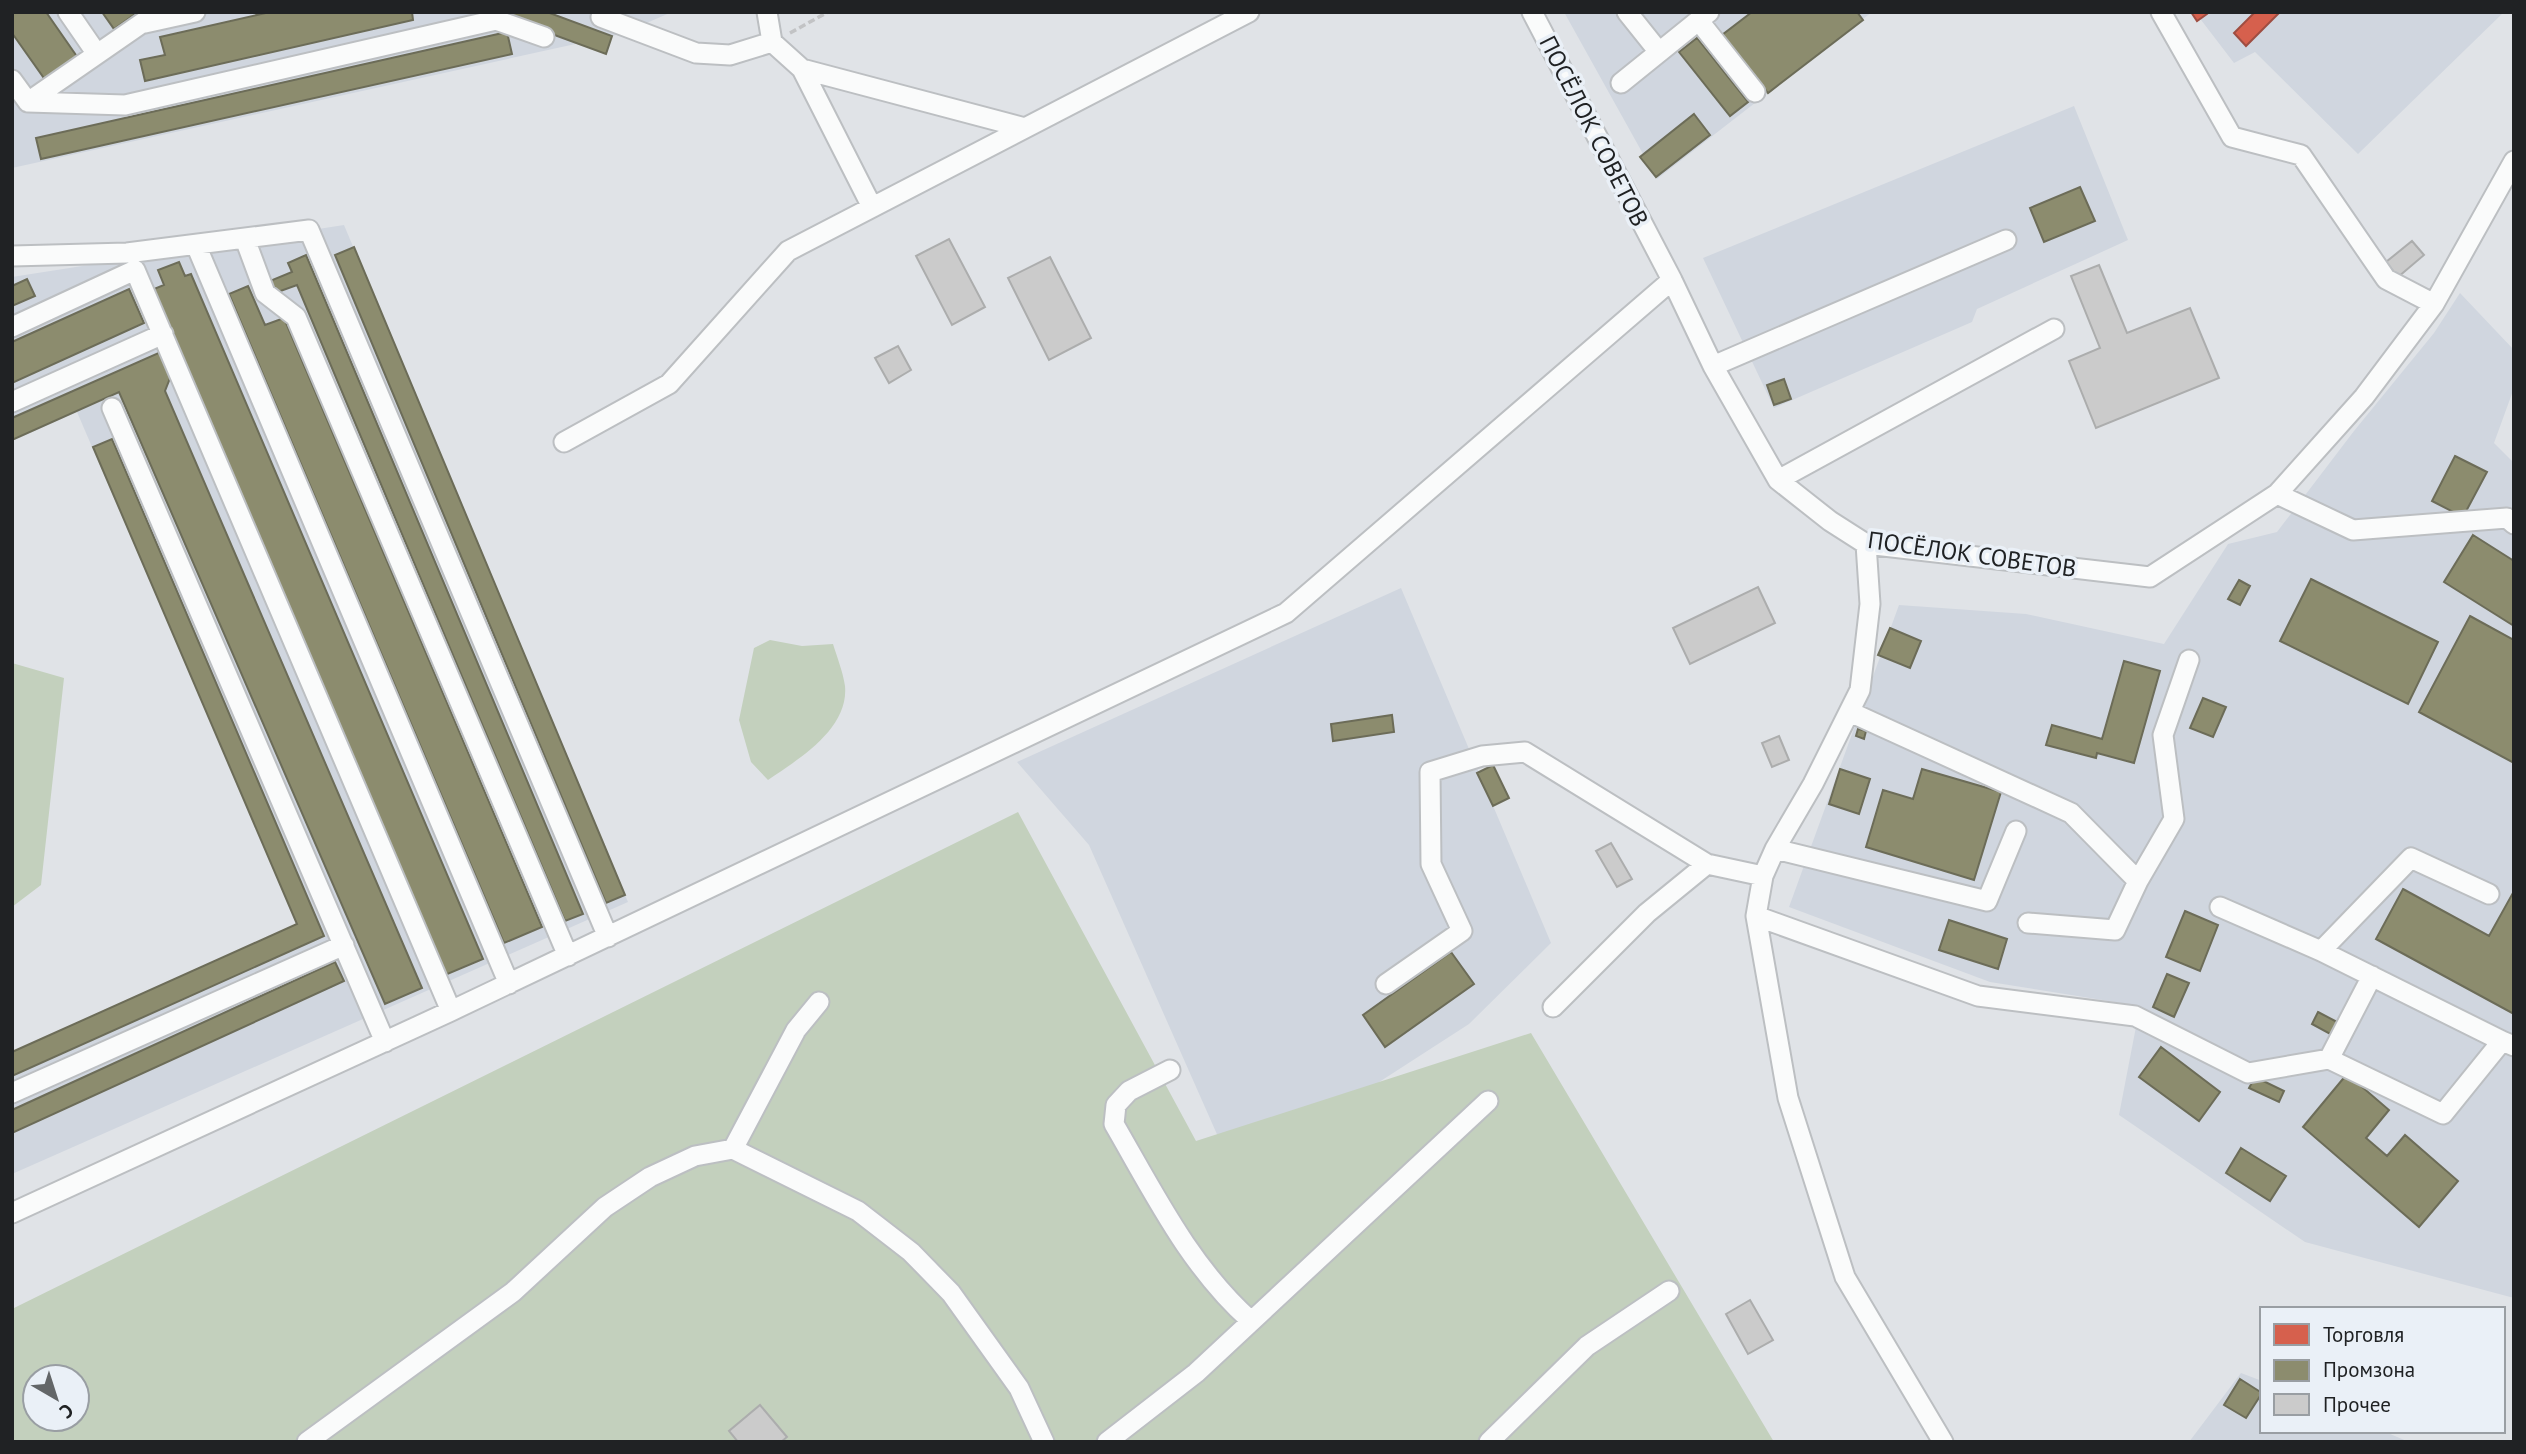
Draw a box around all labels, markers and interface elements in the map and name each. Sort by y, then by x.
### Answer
street label: ПОСЁЛОК СОВЕТОВ [1532,30,1656,232]
street label: ПОСЁЛОК СОВЕТОВ [1866,524,2078,584]
legend [2260,1307,2505,1433]
text: Торговля [2323,1321,2404,1348]
text: Промзона [2323,1356,2415,1383]
north arrow [21,1363,91,1433]
text: Прочее [2323,1391,2391,1418]
text: С [55,1399,78,1424]

